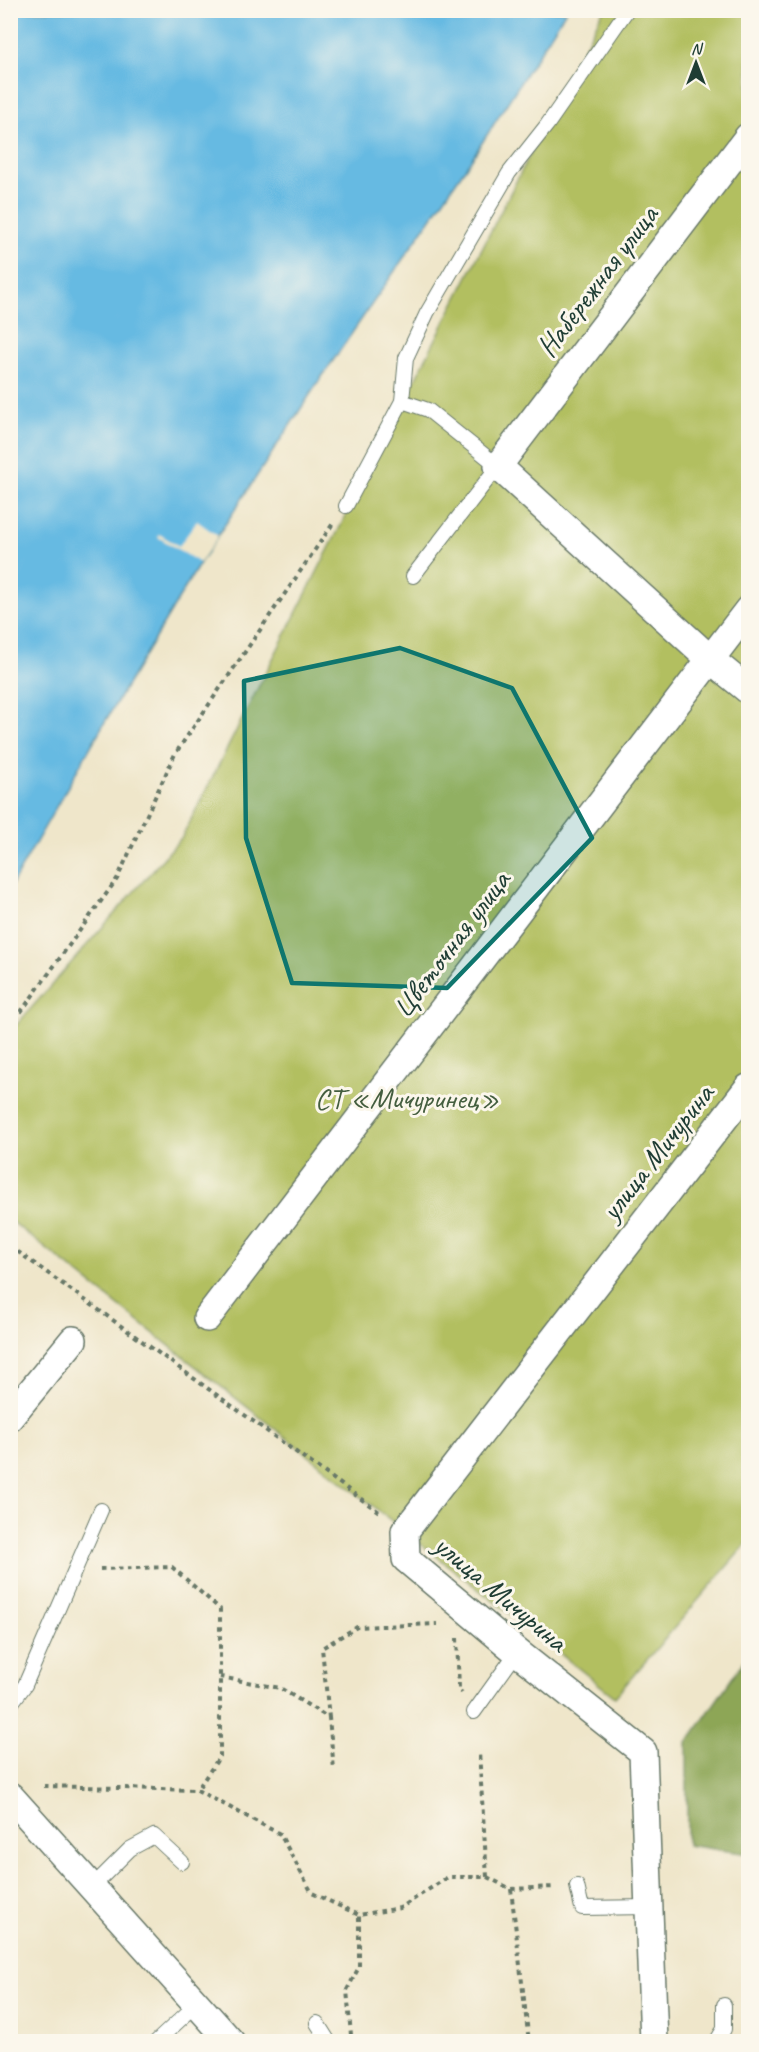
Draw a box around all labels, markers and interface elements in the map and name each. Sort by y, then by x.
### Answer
north arrow [666,33,726,93]
text: N [691,39,704,59]
street label: Набережная улица [528,196,668,364]
street label: Цветочная улица [383,861,520,1025]
street label: улица Мичурина [591,1075,723,1230]
park label: СТ «Мичуринец» [315,1079,499,1117]
street label: улица Мичурина [425,1525,577,1661]

